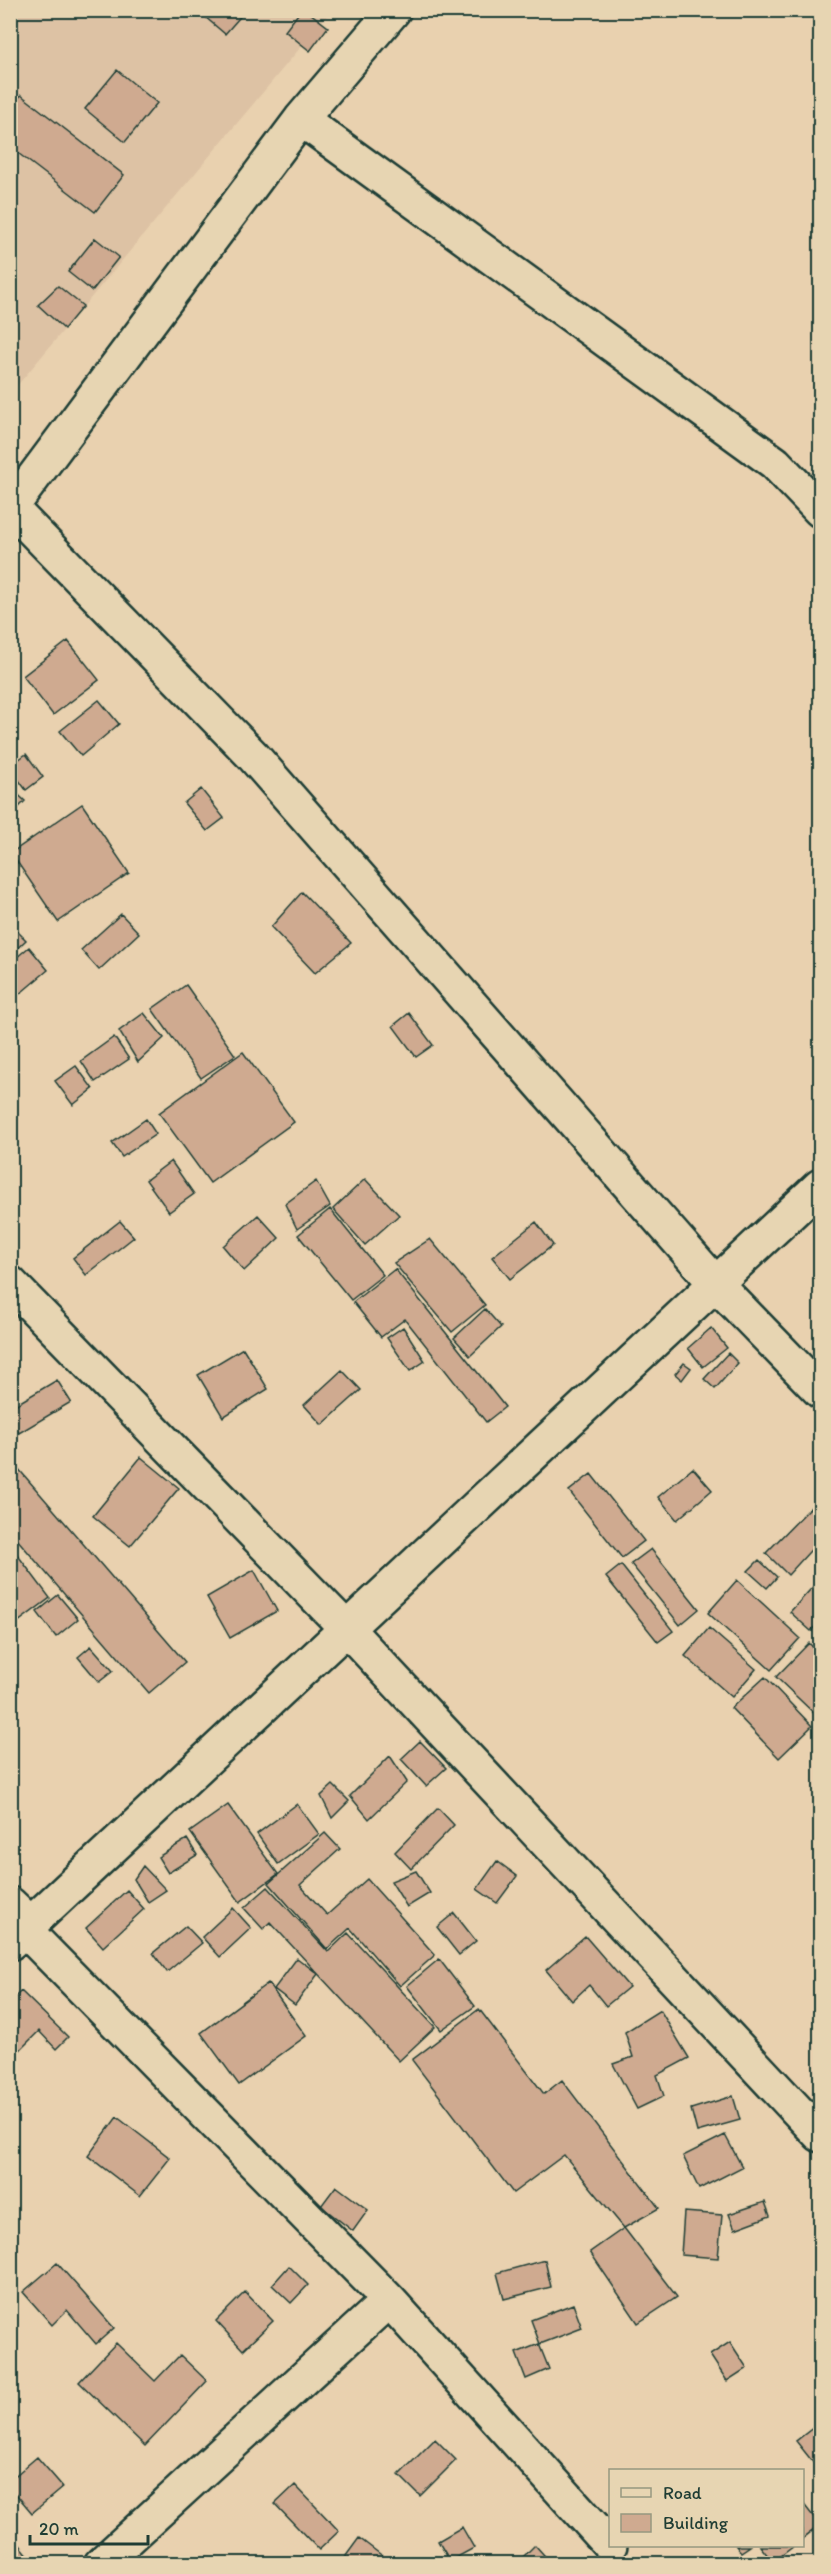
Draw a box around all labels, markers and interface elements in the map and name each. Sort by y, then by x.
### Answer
legend [609,2469,804,2547]
text: Road [663,2482,702,2504]
scale bar [30,2508,148,2546]
text: Building [663,2512,729,2534]
text: 20 m [39,2518,79,2540]

